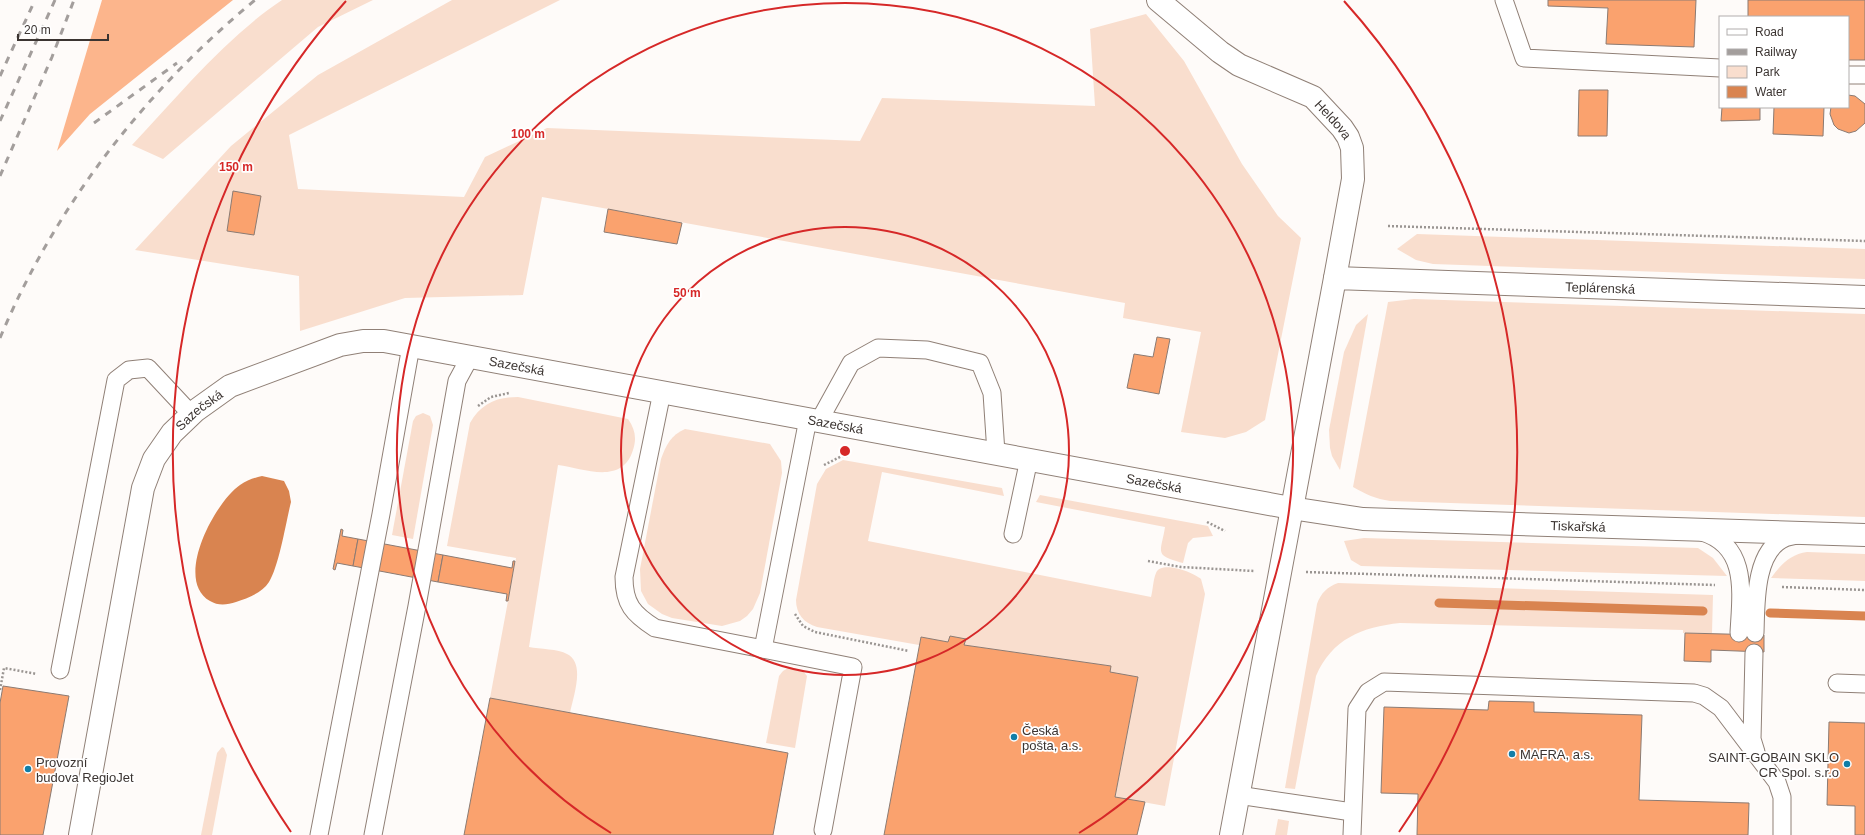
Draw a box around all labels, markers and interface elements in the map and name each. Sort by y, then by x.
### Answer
scale bar [18,16,108,42]
legend [1719,16,1849,108]
text: 20 m [24,23,51,37]
text: Road [1755,25,1784,39]
text: Railway [1755,45,1797,59]
text: Park [1755,65,1781,79]
text: Water [1755,85,1787,99]
street label: Heldova [1312,97,1355,143]
text: 100 m [511,127,545,141]
text: 150 m [219,160,253,174]
street label: Teplárenská [1565,279,1636,296]
text: 50 m [673,286,701,300]
street label: Sazečská [488,353,547,378]
street label: Sazečská [172,386,226,433]
street label: Sazečská [806,412,865,437]
centre of rings [838,444,852,458]
street label: Sazečská [1125,470,1184,495]
street label: Tiskařská [1550,517,1607,534]
place label: Česká pošta, a.s. [1022,723,1082,753]
marker: Česká pošta, a.s. [1009,732,1019,742]
place label: MAFRA, a.s. [1520,747,1594,762]
marker: MAFRA, a.s. [1507,749,1517,759]
place label: SAINT-GOBAIN SKLO CR Spol. s.r.o [1708,750,1839,780]
place label: Provozní budova RegioJet [36,755,134,785]
marker: SAINT-GOBAIN SKLO CR Spol. s.r.o [1842,759,1852,769]
marker: Provozní budova RegioJet [23,764,33,774]

